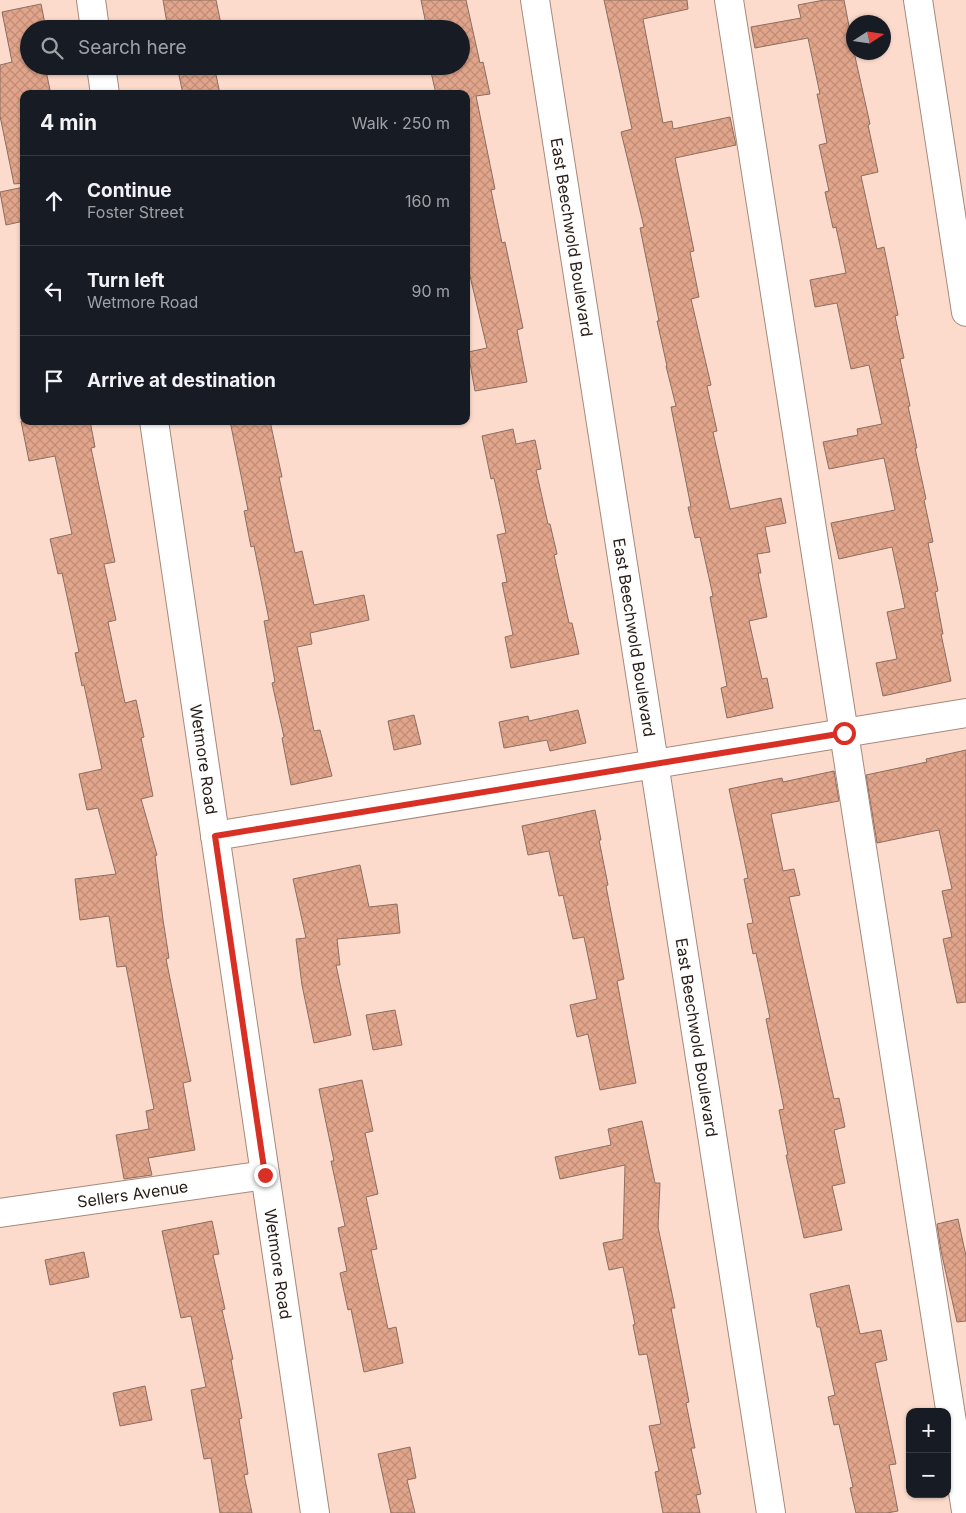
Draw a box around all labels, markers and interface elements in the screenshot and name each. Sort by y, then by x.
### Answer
north arrow [846,15,891,60]
search box [20,20,470,75]
icon: search [38,34,66,62]
text: Search here [78,36,187,59]
text: 4 min [40,110,97,135]
text: Walk · 250 m [352,113,450,133]
street label: East Beechwold Boulevard [547,136,597,338]
text: Continue [87,179,172,202]
icon: ahead [40,187,68,215]
text: 160 m [405,191,450,211]
text: Foster Street [87,202,184,222]
text: Turn left [87,269,165,292]
icon: left [40,277,68,305]
text: 90 m [411,281,450,301]
text: Wetmore Road [87,292,198,312]
icon: arrive [40,367,68,395]
text: Arrive at destination [87,369,276,392]
street label: East Beechwold Boulevard [609,536,660,738]
street label: Wetmore Road [186,703,222,816]
route start [833,722,856,745]
street label: East Beechwold Boulevard [671,937,722,1138]
route end [254,1164,277,1187]
street label: Sellers Avenue [76,1176,189,1212]
street label: Wetmore Road [260,1207,296,1320]
map controls [906,1408,951,1498]
button: + [906,1408,951,1453]
button: − [906,1453,951,1498]

